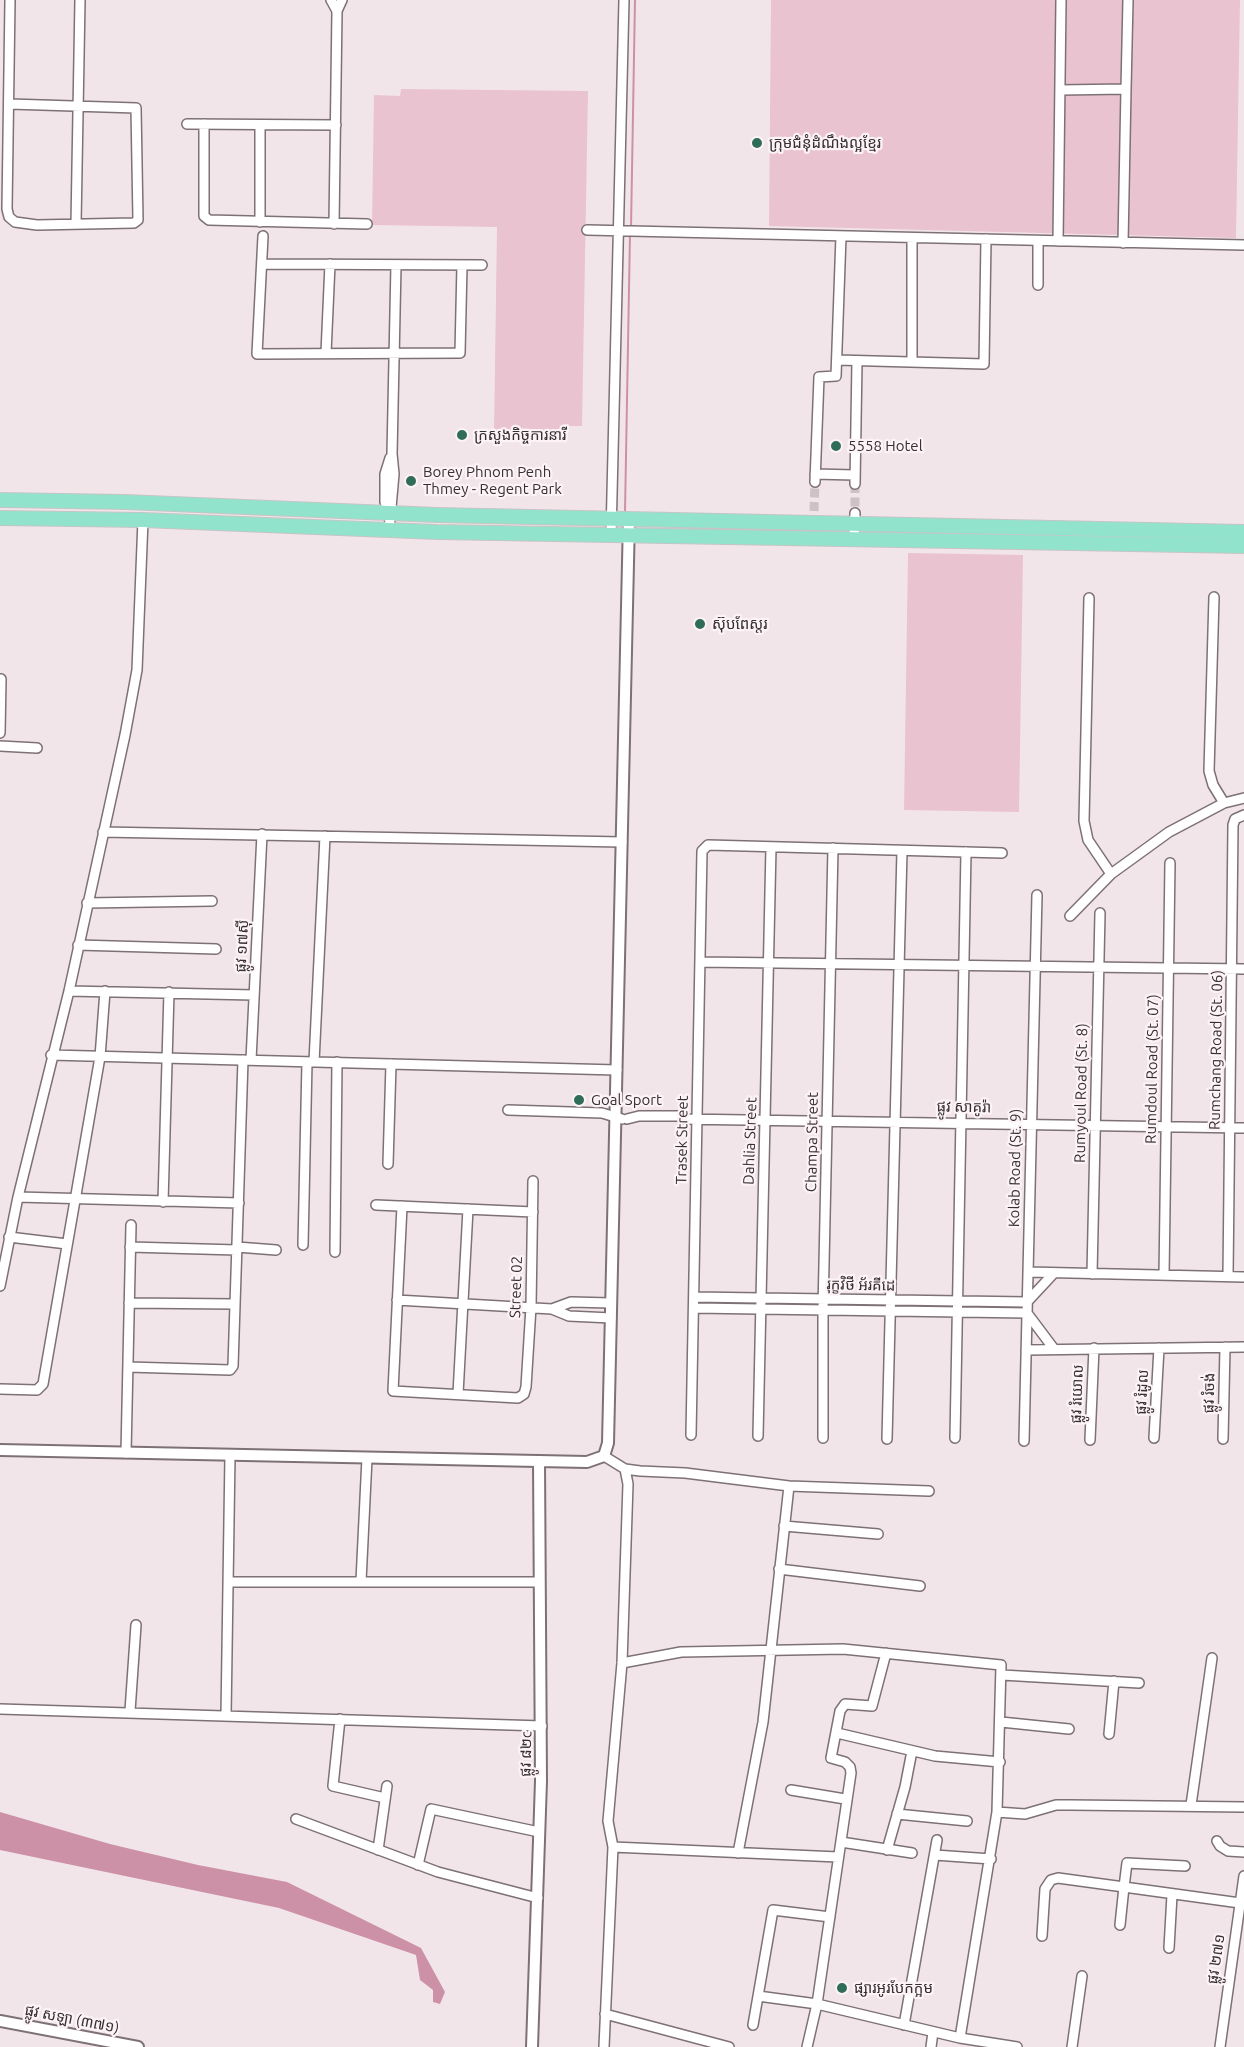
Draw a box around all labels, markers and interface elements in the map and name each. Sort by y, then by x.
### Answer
place label: ក្រុមជំនុំដំណឹងល្អខ្មែរ [769,134,881,152]
marker: ក្រុមជំនុំដំណឹងល្អខ្មែរ [750,136,764,150]
place label: ក្រសួងកិច្ចការនារី [474,426,566,444]
marker: ក្រសួងកិច្ចការនារី [455,428,469,442]
place label: 5558 Hotel [848,437,923,455]
marker: 5558 Hotel [829,439,843,453]
place label: Borey Phnom Penh Thmey - Regent Park [423,463,562,498]
marker: Borey Phnom Penh Thmey - Regent Park [404,474,418,488]
place label: ស៊ុបពែស្តរ [712,615,768,633]
marker: ស៊ុបពែស្តរ [693,617,707,631]
street label: ផ្លូវ ១៧ស៊ី [232,919,252,973]
street label: Rumchang Road (St. 06) [1206,970,1226,1130]
street label: Rumdoul Road (St. 07) [1142,994,1162,1144]
street label: Rumyoul Road (St. 8) [1071,1023,1091,1163]
place label: Goal Sport [591,1091,662,1109]
street label: Champa Street [802,1092,822,1192]
marker: Goal Sport [572,1093,586,1107]
street label: Trasek Street [672,1095,692,1185]
street label: Dahlia Street [739,1097,761,1185]
street label: ផ្លូវ សាគូរ៉ា [936,1098,992,1116]
street label: Kolab Road (St. 9) [1005,1109,1025,1227]
street label: Street 02 [506,1256,526,1318]
street label: រុក្ខវិថី អ័រគីដេ [826,1275,896,1295]
street label: ផ្លូវ រំយោល [1067,1364,1087,1424]
street label: ផ្លូវ រំដូល [1132,1369,1152,1415]
street label: ផ្លូវ រំចង់ [1200,1372,1218,1414]
street label: ផ្លូវ ៨២c [517,1731,535,1777]
street label: ផ្លូវ ២៧១ [1203,1933,1229,1985]
place label: ផ្សារអូរបែកក្អម [854,1979,933,1997]
marker: ផ្សារអូរបែកក្អម [835,1981,849,1995]
street label: ផ្លូវ សឡា (៣៧១) [23,2001,121,2037]

